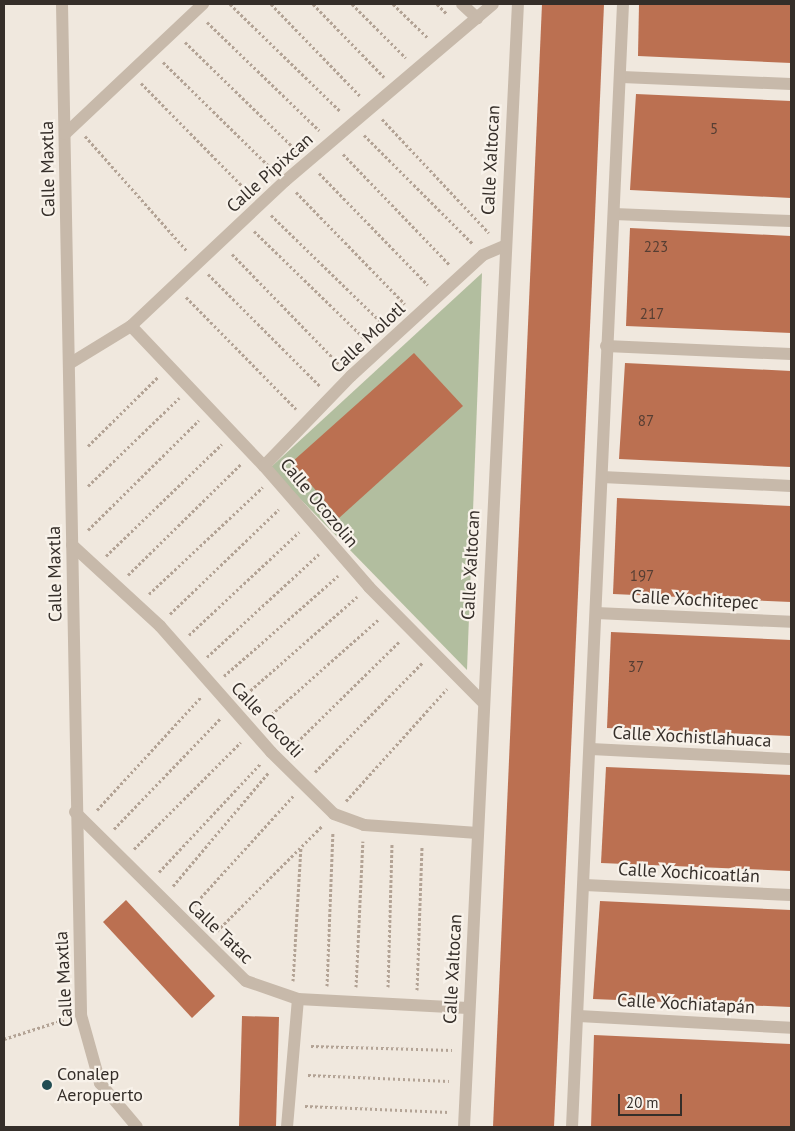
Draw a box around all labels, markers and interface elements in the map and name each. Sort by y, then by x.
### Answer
street label: Calle Xaltocan [477,104,505,216]
house number: 5 [710,120,718,138]
street label: Calle Maxtla [36,121,60,217]
street label: Calle Pipixcan [222,129,318,217]
house number: 223 [644,238,668,256]
street label: Calle Molotl [326,298,410,378]
house number: 217 [640,305,664,323]
house number: 87 [638,412,654,430]
street label: Calle Ocozolin [275,454,363,552]
street label: Calle Xaltocan [457,509,485,621]
street label: Calle Maxtla [43,526,67,622]
house number: 197 [630,567,654,585]
street label: Calle Xochitepec [631,586,759,614]
house number: 37 [628,658,644,676]
street label: Calle Cocotli [226,677,308,763]
street label: Calle Xochistlahuaca [612,722,772,752]
street label: Calle Xochicoatlán [617,858,761,888]
street label: Calle Tatac [182,895,258,969]
street label: Calle Xaltocan [439,913,467,1025]
street label: Calle Maxtla [51,930,77,1028]
street label: Calle Xochiatapán [616,990,756,1018]
place label: Conalep Aeropuerto [57,1064,143,1106]
marker: Conalep Aeropuerto [41,1079,53,1091]
scale bar [620,1084,684,1116]
text: 20 m [626,1093,659,1112]

